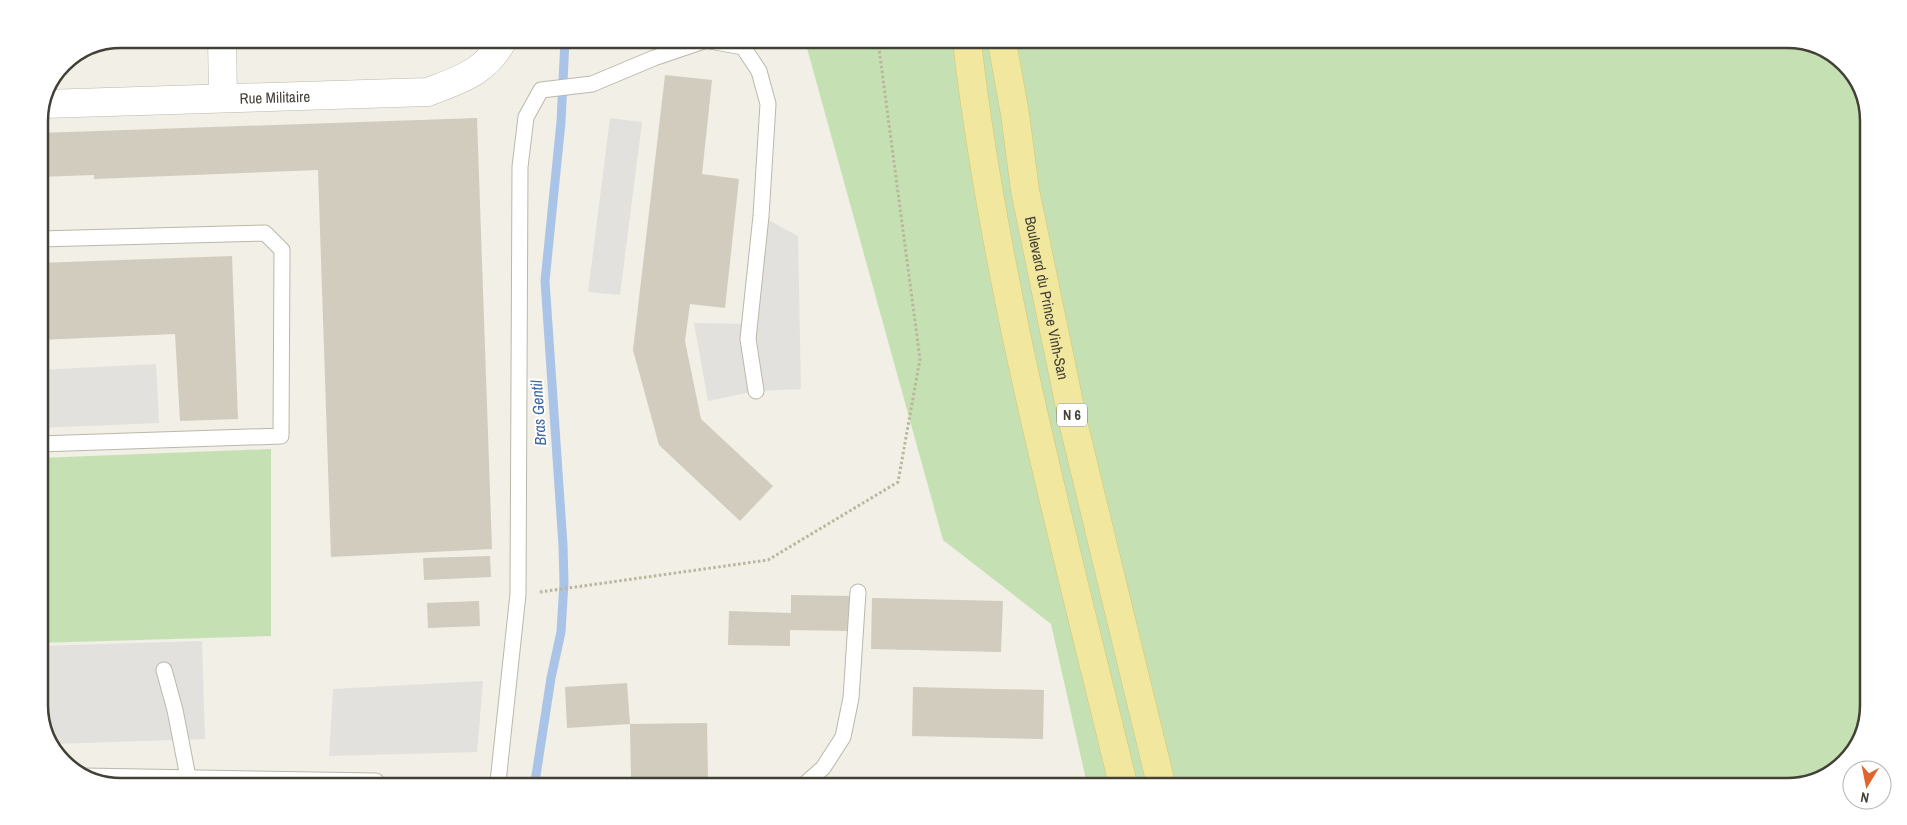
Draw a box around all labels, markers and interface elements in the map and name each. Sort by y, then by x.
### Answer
street label: Rue Militaire [239,85,311,108]
street label: Boulevard du Prince Vinh-San [1020,214,1074,381]
water label: Bras Gentil [525,378,551,447]
road number: N 6 [1057,404,1087,426]
north arrow [1842,760,1892,810]
text: N [1859,788,1870,807]

